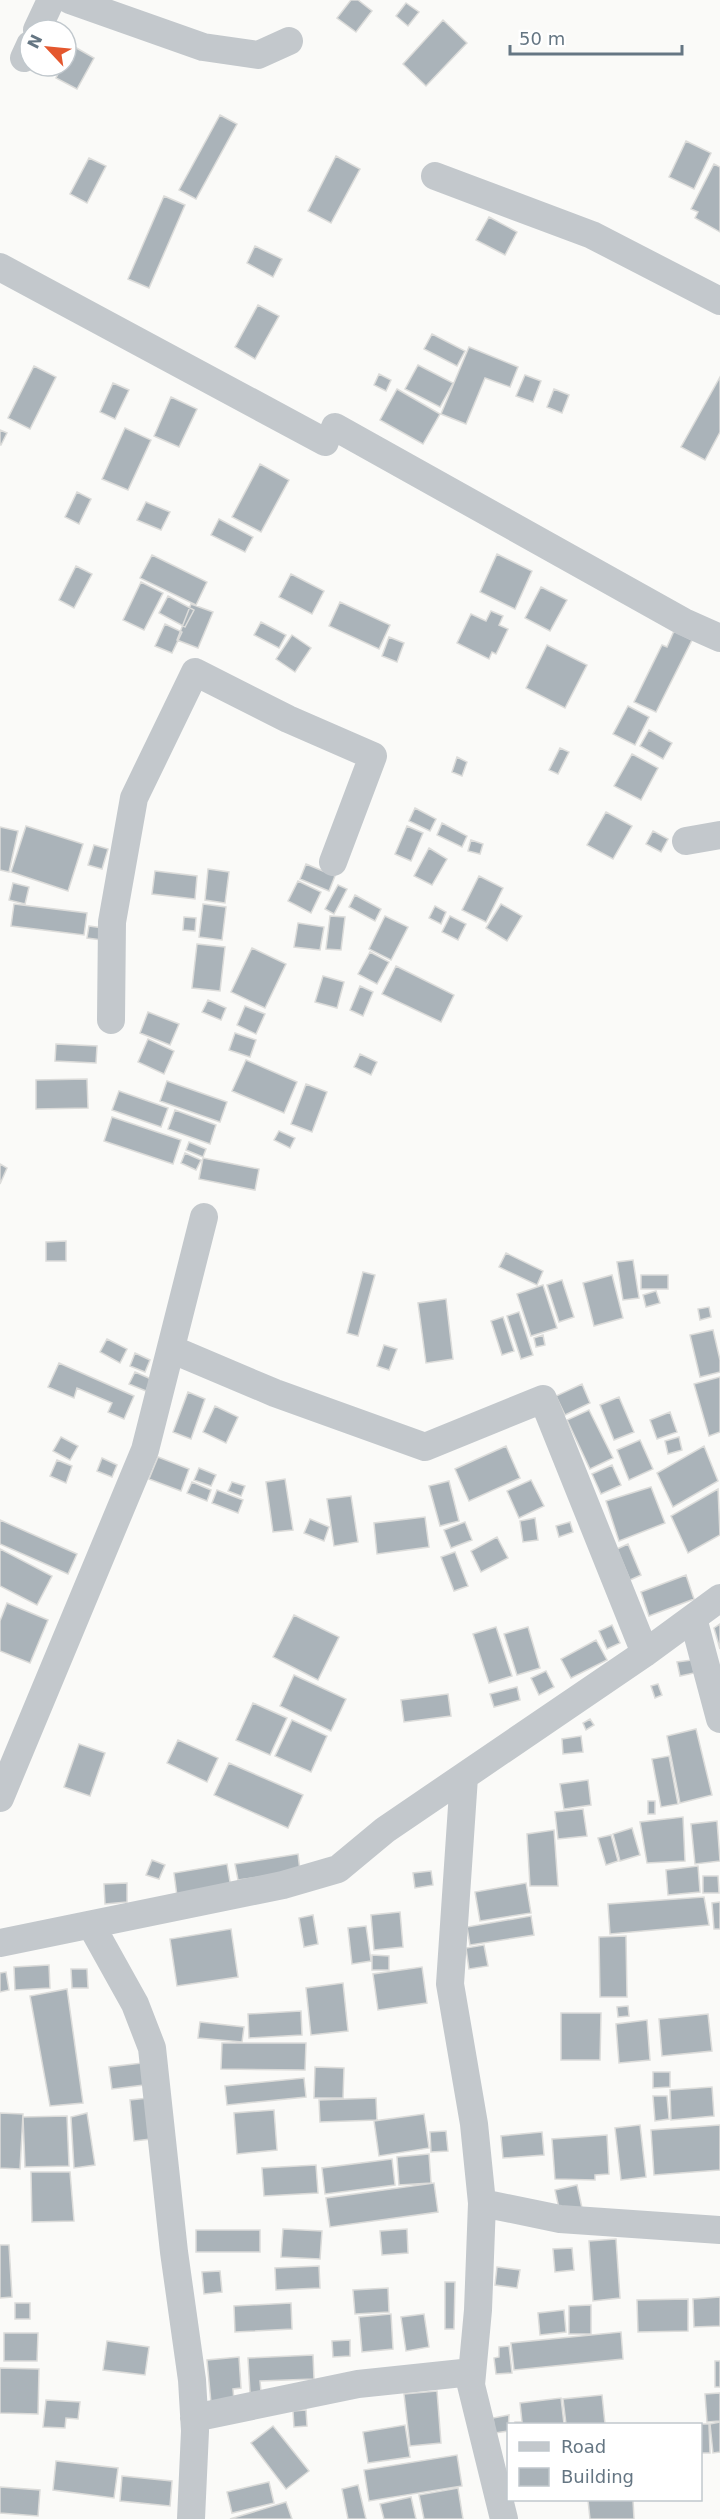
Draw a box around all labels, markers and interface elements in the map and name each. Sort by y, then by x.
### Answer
north arrow [18,18,78,78]
scale bar [510,18,682,56]
text: 50 m [519,28,565,49]
text: N [23,31,46,52]
legend [507,2423,702,2501]
text: Road [561,2436,606,2457]
text: Building [561,2466,634,2487]

